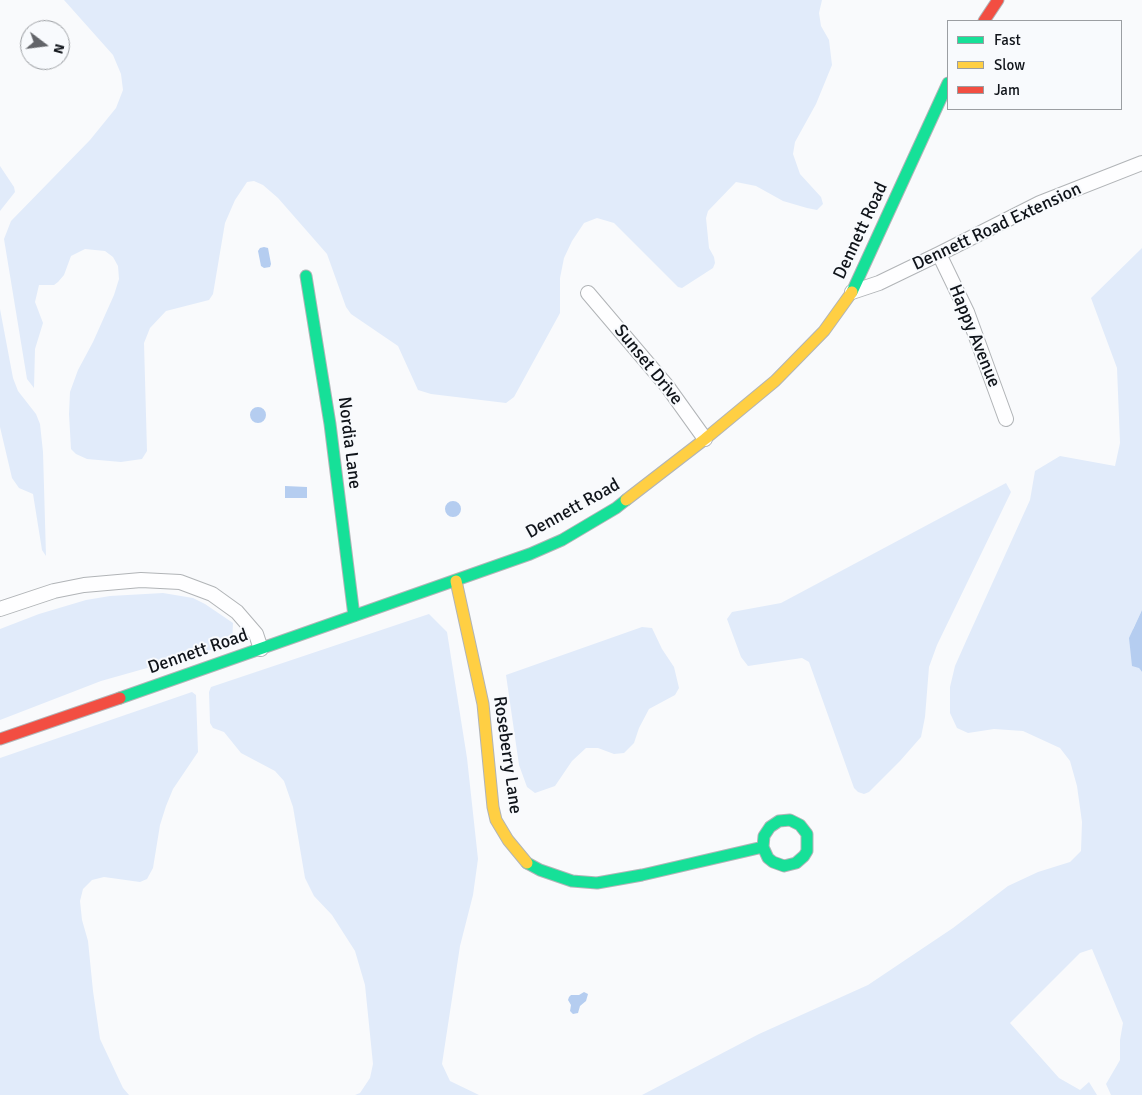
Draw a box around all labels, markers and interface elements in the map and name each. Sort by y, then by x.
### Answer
north arrow [20,20,70,70]
legend [947,20,1122,110]
text: Fast [994,31,1021,49]
text: N [50,42,68,56]
text: Slow [994,56,1025,74]
text: Jam [994,81,1020,99]
street label: Dennett Road Extension [909,178,1085,276]
street label: Dennett Road [829,179,893,283]
street label: Happy Avenue [944,281,1004,391]
street label: Sunset Drive [609,320,687,410]
street label: Nordia Lane [333,396,365,490]
street label: Dennett Road [522,474,624,544]
street label: Dennett Road [145,625,251,679]
street label: Roseberry Lane [488,695,526,815]

